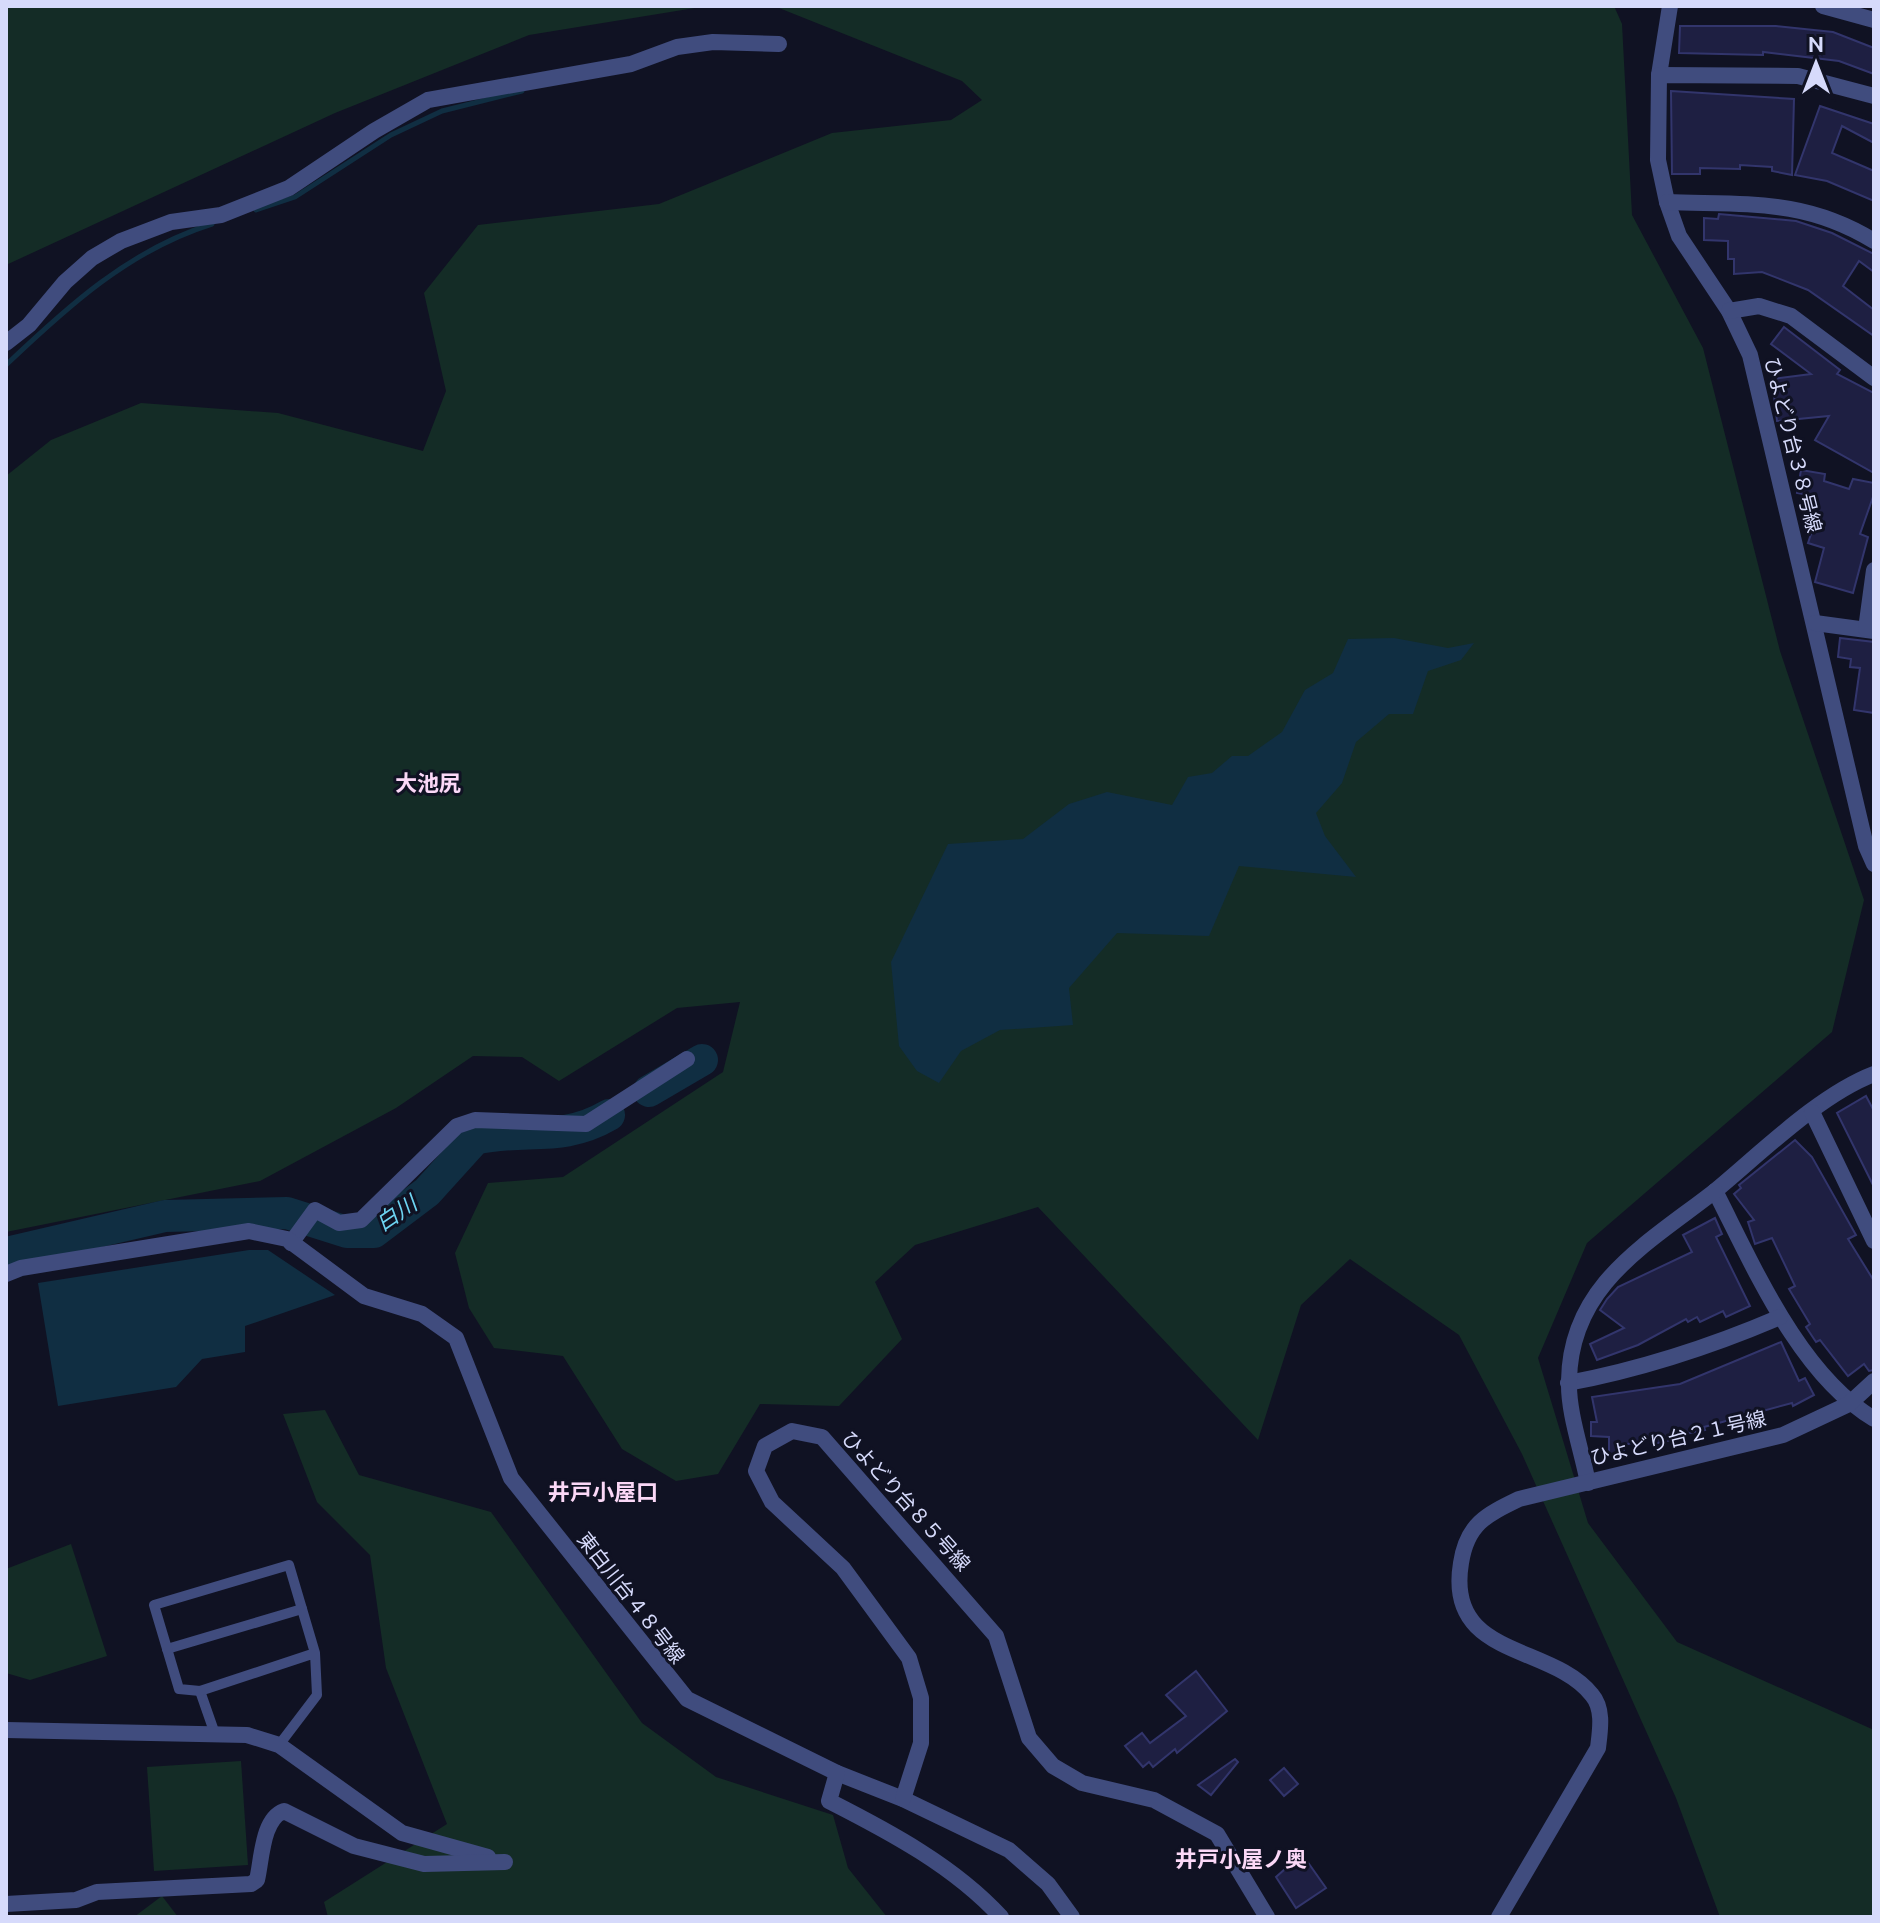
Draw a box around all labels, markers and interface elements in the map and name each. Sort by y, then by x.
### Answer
north arrow [1776,24,1856,104]
text: N [1808,31,1824,56]
street label: ひよどり台３８号線 [1761,355,1826,535]
district label: 大池尻 [395,770,461,795]
water label: 白川 [370,1189,423,1235]
street label: ひよどり台２１号線 [1588,1406,1768,1469]
street label: ひよどり台８５号線 [838,1426,975,1575]
district label: 井戸小屋口 [548,1479,658,1504]
street label: 東白川台４８号線 [573,1528,690,1668]
district label: 井戸小屋ノ奥 [1175,1846,1307,1871]

